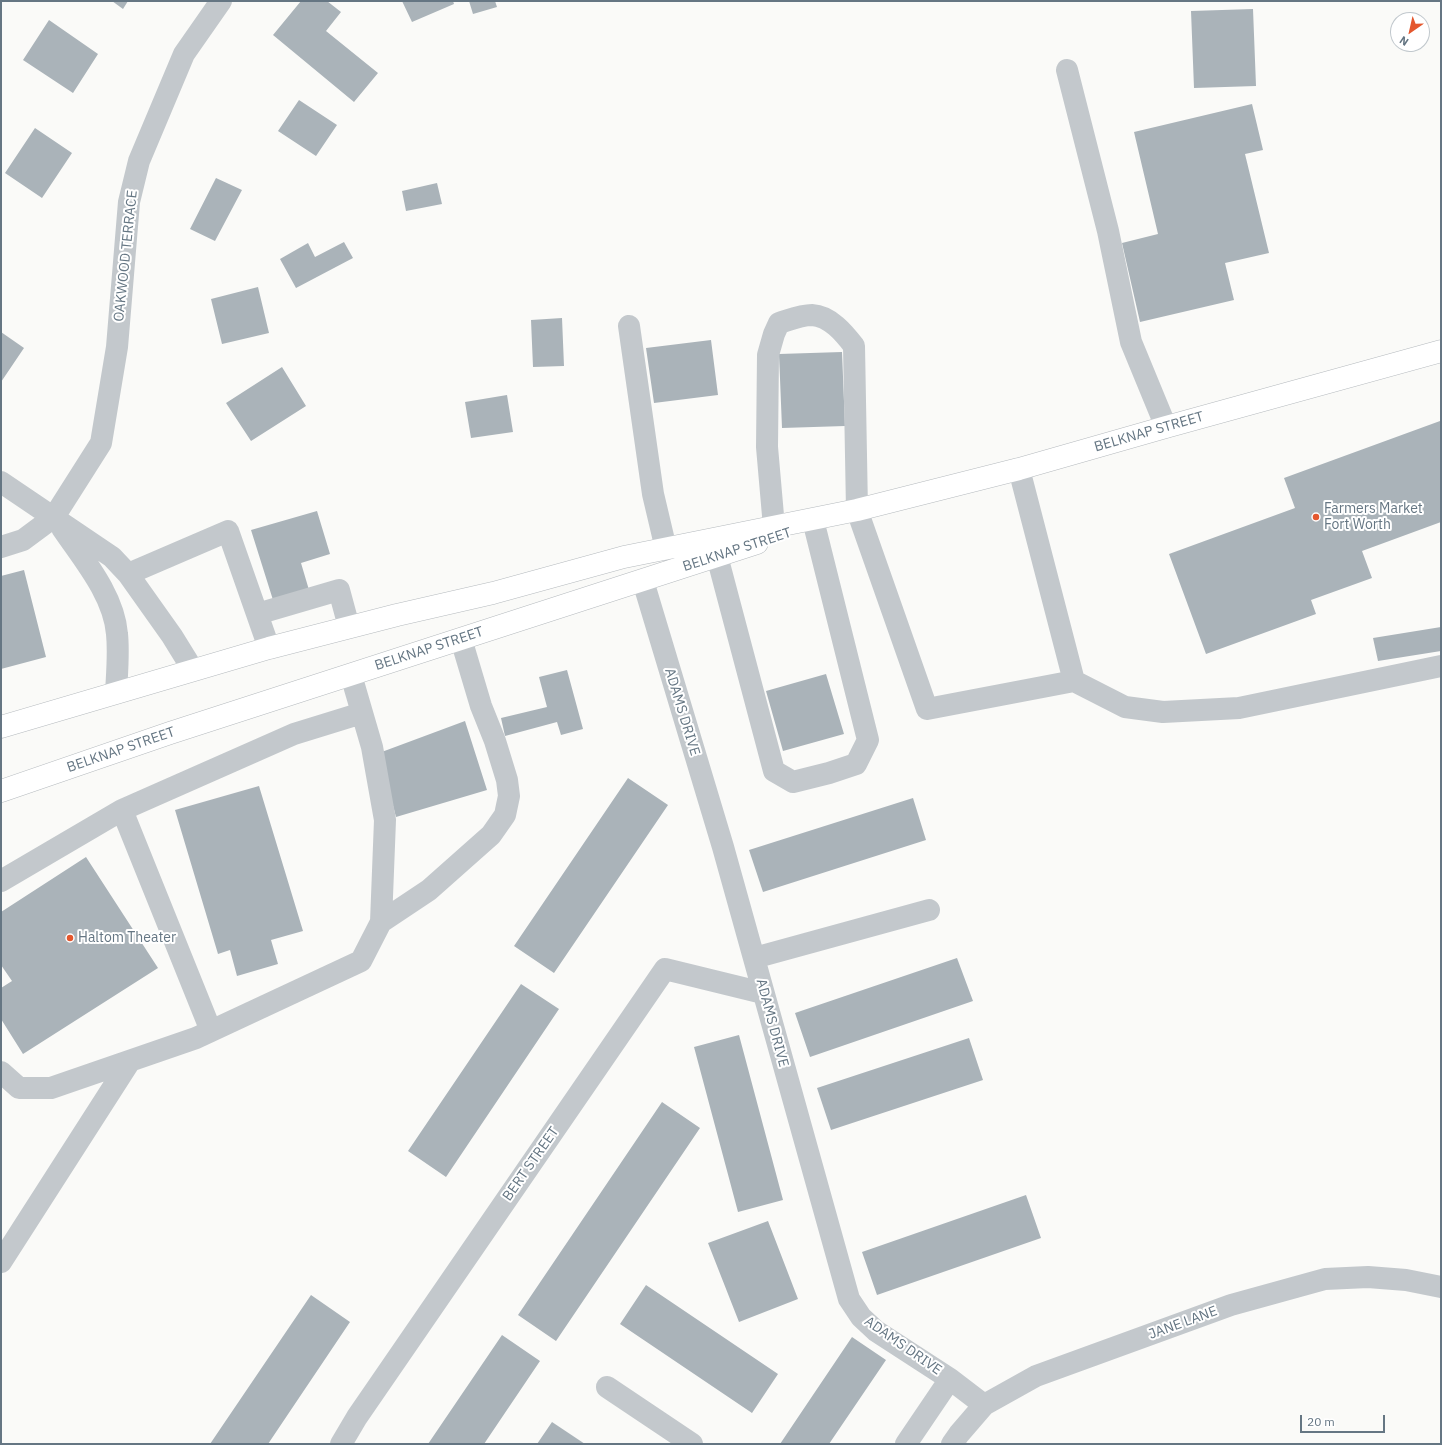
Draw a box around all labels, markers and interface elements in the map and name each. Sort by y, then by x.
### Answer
north arrow [1390,12,1430,52]
text: N [1397,33,1411,49]
street label: OAKWOOD TERRACE [111,189,141,323]
street label: BELKNAP STREET [1092,408,1206,456]
place label: Farmers Market Fort Worth [1324,501,1423,534]
marker: Farmers Market Fort Worth [1311,512,1321,522]
street label: BELKNAP STREET [681,525,793,575]
street label: BELKNAP STREET [373,624,485,674]
street label: ADAMS DRIVE [661,666,703,758]
street label: BELKNAP STREET [65,724,177,776]
place label: Haltom Theater [78,930,176,946]
marker: Haltom Theater [65,933,75,943]
street label: ADAMS DRIVE [752,977,792,1069]
street label: BERT STREET [499,1124,563,1204]
street label: JANE LANE [1146,1303,1220,1343]
street label: ADAMS DRIVE [861,1313,945,1379]
scale bar [1302,1407,1387,1433]
text: 20 m [1307,1414,1335,1429]

